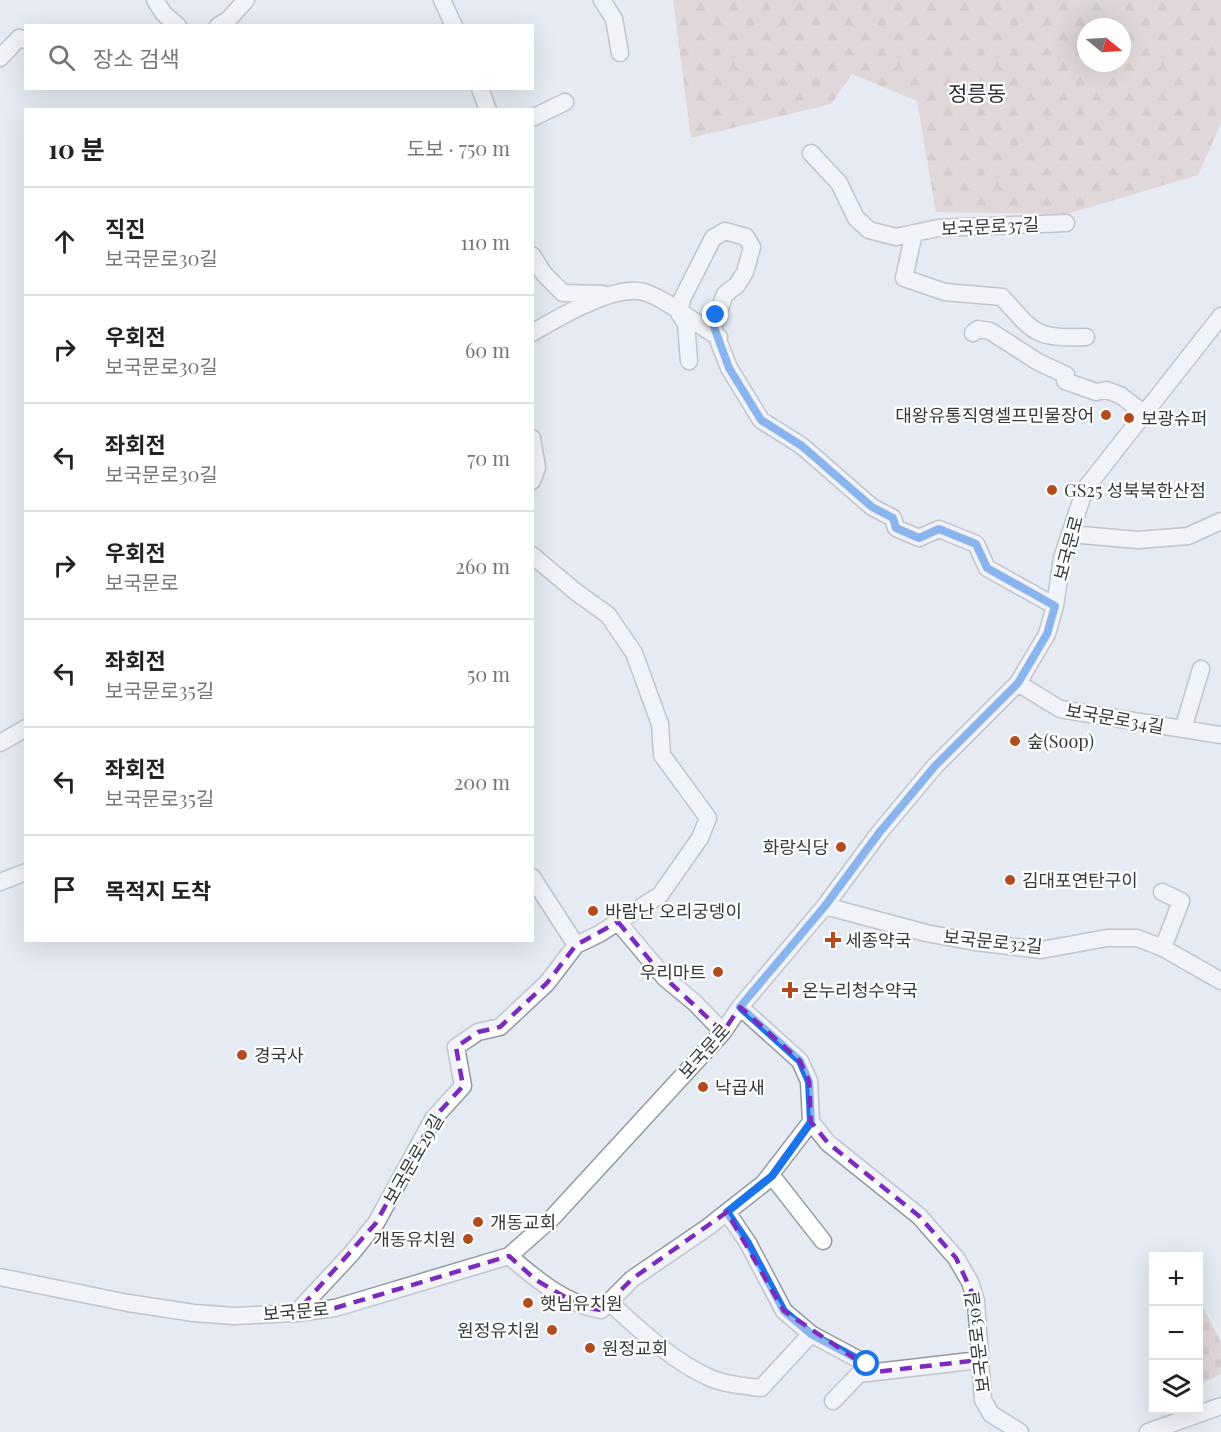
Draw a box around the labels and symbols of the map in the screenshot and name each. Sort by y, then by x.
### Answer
north arrow [1077,18,1131,72]
district label: 정릉동 [948,78,1006,106]
street label: 보국문로37길 [940,211,1040,241]
route end [702,301,728,327]
place label: 대왕유통직영셀프민물장어 [895,403,1094,427]
place label: 보광슈퍼 [1141,406,1207,430]
marker: 대왕유통직영셀프민물장어 [1099,408,1113,422]
marker: 보광슈퍼 [1122,411,1136,425]
place label: GS25 성북북한산점 [1064,478,1206,502]
marker: GS25 성북북한산점 [1045,483,1059,497]
street label: 보국문로 [1048,513,1088,583]
street label: 보국문로34길 [1064,698,1166,738]
place label: 숲(Soop) [1027,729,1094,753]
marker: 숲(Soop) [1008,734,1022,748]
place label: 화랑식당 [763,835,829,859]
marker: 화랑식당 [834,840,848,854]
place label: 김대포연탄구이 [1022,868,1138,892]
marker: 김대포연탄구이 [1003,873,1017,887]
place label: 바람난 오리궁뎅이 [605,899,742,923]
marker: 바람난 오리궁뎅이 [586,904,600,918]
street label: 보국문로32길 [942,924,1044,958]
place label: 세종약국 [845,928,911,952]
marker: 세종약국 [826,933,840,947]
place label: 우리마트 [640,960,706,984]
marker: 우리마트 [711,965,725,979]
place label: 온누리청수약국 [802,978,918,1002]
marker: 온누리청수약국 [783,983,797,997]
street label: 보국문로 [673,1018,735,1084]
place label: 경국사 [254,1043,304,1067]
marker: 경국사 [235,1048,249,1062]
place label: 낙곱새 [715,1075,765,1099]
marker: 낙곱새 [696,1080,710,1094]
street label: 보국문로29길 [377,1109,449,1209]
place label: 개동교회 [490,1210,556,1234]
marker: 개동교회 [471,1215,485,1229]
place label: 개동유치원 [373,1227,456,1251]
marker: 개동유치원 [461,1232,475,1246]
street label: 보국문로30길 [959,1290,995,1394]
place label: 햇님유치원 [540,1291,623,1315]
street label: 보국문로 [262,1296,330,1326]
marker: 햇님유치원 [521,1296,535,1310]
place label: 원정유치원 [457,1318,540,1342]
marker: 원정유치원 [545,1323,559,1337]
place label: 원정교회 [602,1336,668,1360]
marker: 원정교회 [583,1341,597,1355]
route start [853,1350,879,1376]

